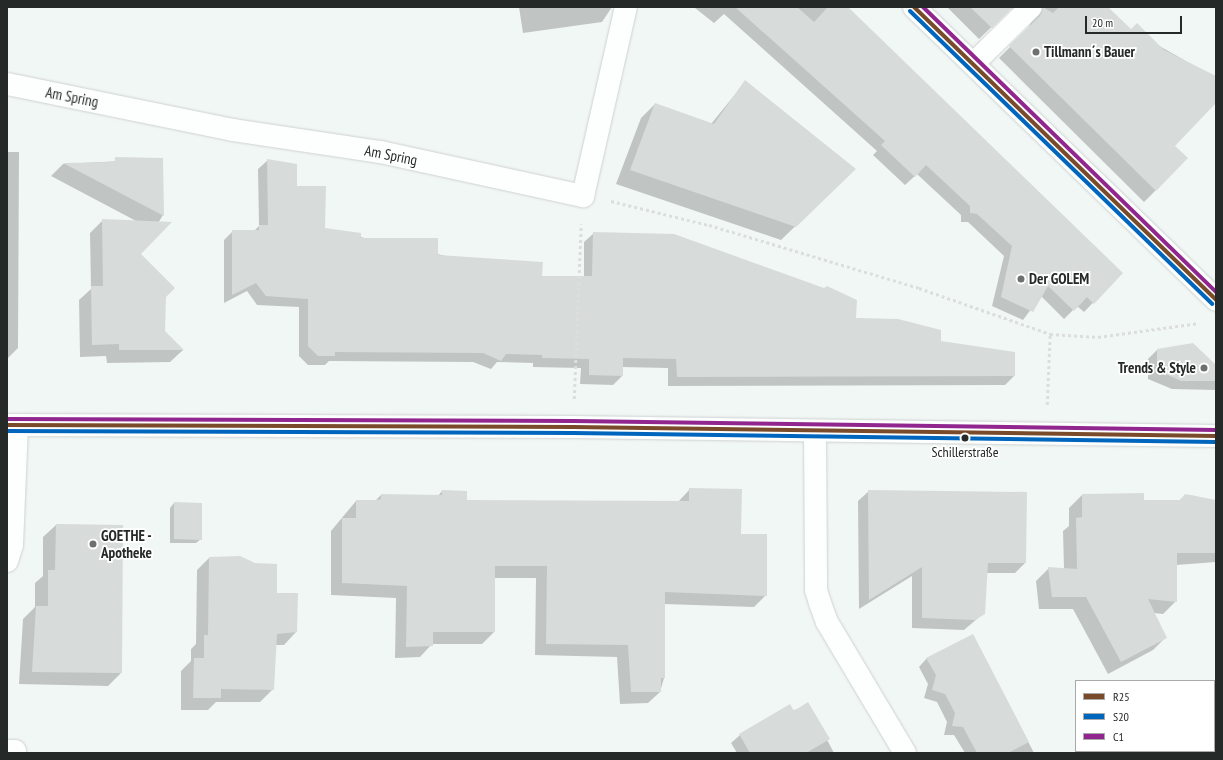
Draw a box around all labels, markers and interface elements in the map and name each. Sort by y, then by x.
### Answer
scale bar [1087,8,1184,34]
text: 20 m [1092,15,1113,30]
place label: Tillmann´s Bauer [1044,43,1135,61]
marker: Tillmann´s Bauer [1031,47,1041,57]
street label: Am Spring [44,83,100,111]
street label: Am Spring [363,141,419,169]
place label: Der GOLEM [1029,270,1090,288]
marker: Der GOLEM [1016,274,1026,284]
place label: Trends & Style [1118,359,1196,377]
marker: Trends & Style [1199,363,1209,373]
marker: Schillerstraße [960,433,970,443]
place label: Schillerstraße [932,444,998,460]
place label: GOETHE - Apotheke [101,526,152,561]
marker: GOETHE - Apotheke [88,539,98,549]
legend [1075,680,1215,752]
text: R25 [1113,689,1130,704]
text: S20 [1113,709,1129,724]
text: C1 [1113,729,1124,744]

